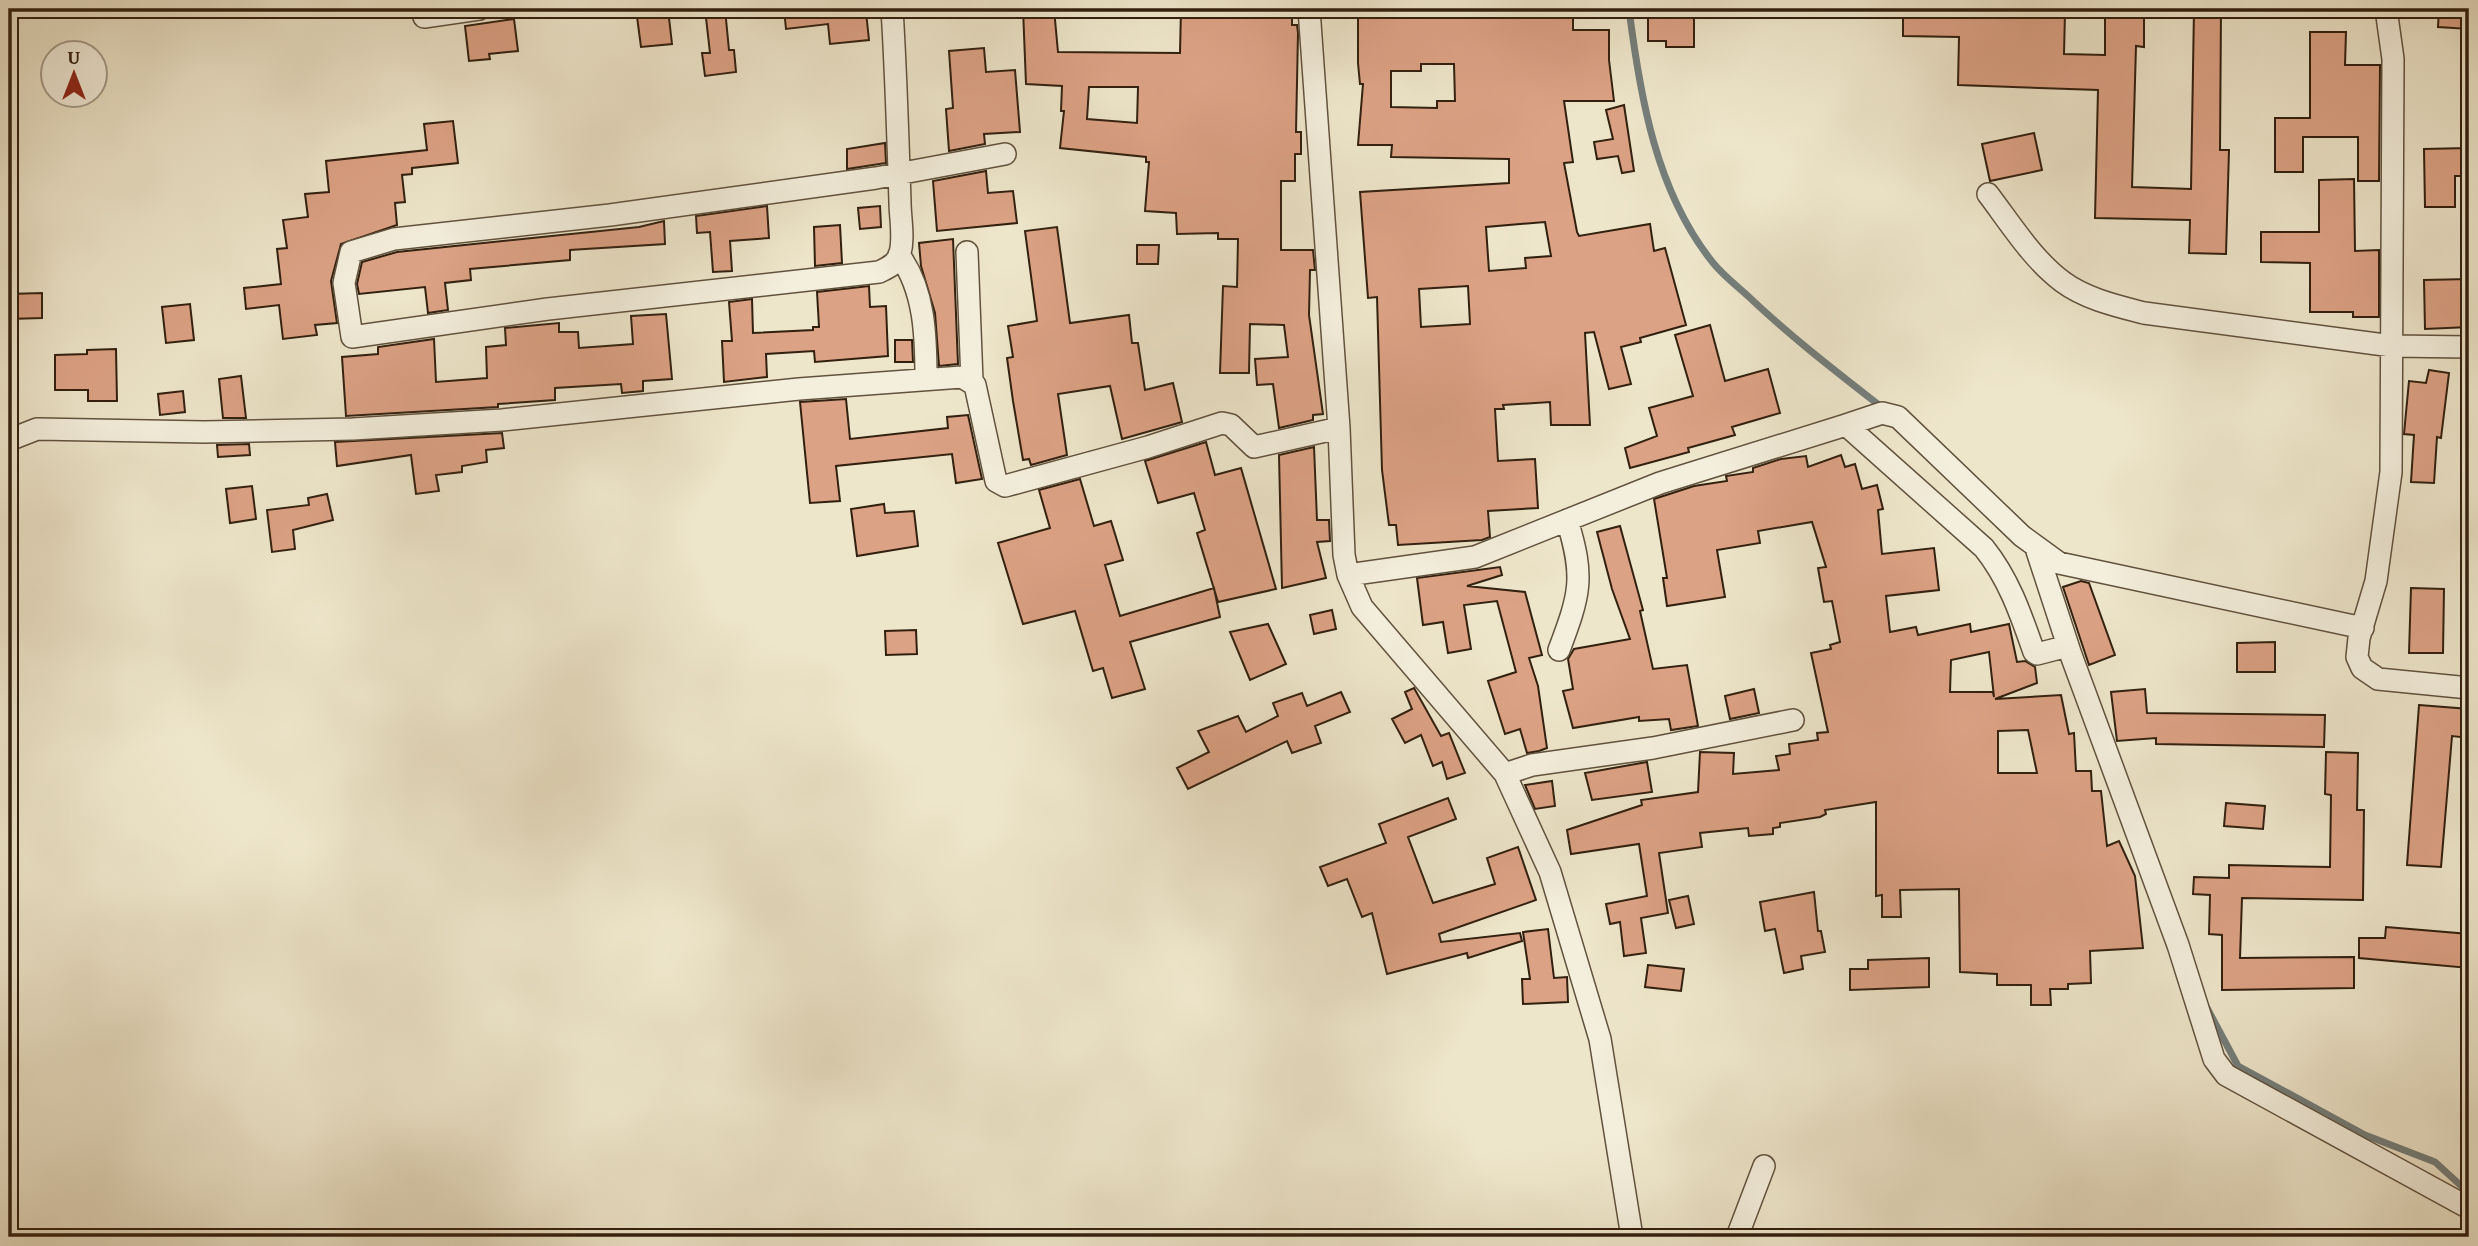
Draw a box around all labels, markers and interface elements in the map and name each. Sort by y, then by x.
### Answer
north arrow [38,38,108,108]
text: U [68,43,81,71]

